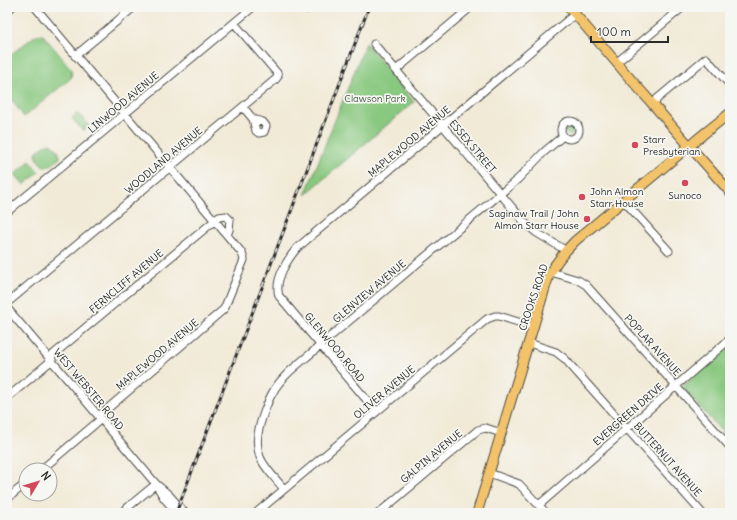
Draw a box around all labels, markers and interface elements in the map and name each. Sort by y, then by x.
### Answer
scale bar [591,18,668,44]
text: 100 m [597,24,631,39]
street label: LINWOOD AVENUE [85,69,162,136]
park label: Clawson Park [344,92,406,105]
street label: MAPLEWOOD AVENUE [365,103,453,180]
street label: ESSEX STREET [447,117,499,176]
street label: WOODLAND AVENUE [122,124,205,197]
place label: Starr Presbyterian [643,133,701,158]
marker: Starr Presbyterian [630,140,640,150]
marker: Sunoco [680,178,690,188]
place label: John Almon Starr House [590,185,644,210]
place label: Sunoco [668,189,702,202]
marker: John Almon Starr House [577,192,587,202]
place label: Saginaw Trail / John Almon Starr House [489,207,579,232]
marker: Saginaw Trail / John Almon Starr House [582,214,592,224]
street label: FERNCLIFF AVENUE [87,247,166,316]
street label: GLENVIEW AVENUE [330,257,409,326]
street label: CROOKS ROAD [516,262,551,332]
street label: GLENWOOD ROAD [302,310,368,385]
street label: POPLAR AVENUE [622,312,684,379]
street label: MAPLEWOOD AVENUE [113,316,201,393]
street label: WEST WEBSTER ROAD [51,346,127,433]
street label: OLIVER AVENUE [351,363,418,422]
street label: EVERGREEN DRIVE [591,380,666,448]
street label: BUTTERNUT AVENUE [631,420,704,499]
street label: GALPIN AVENUE [398,427,465,486]
north arrow [18,462,58,502]
text: N [38,469,54,483]

